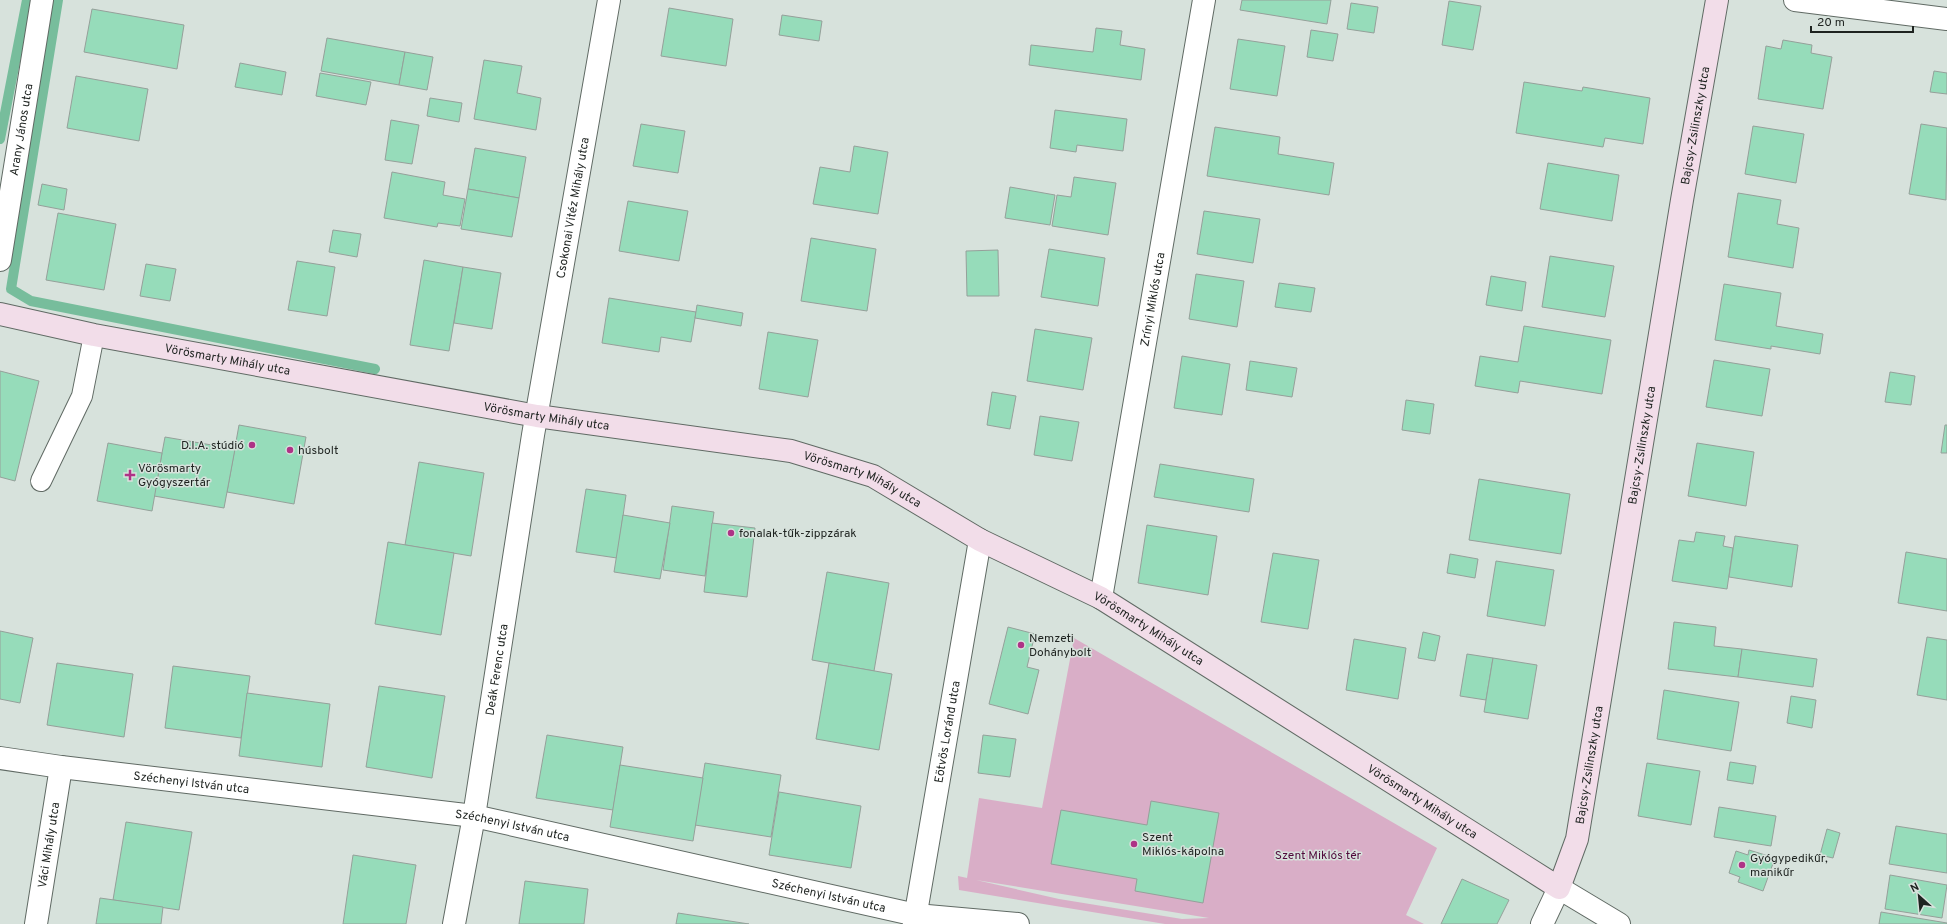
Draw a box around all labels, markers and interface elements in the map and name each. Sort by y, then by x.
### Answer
scale bar [1811,8,1913,34]
text: 20 m [1817,15,1845,31]
street label: Bajcsy-Zsilinszky utca [1678,65,1714,186]
street label: Arany János utca [7,83,37,177]
street label: Csokonai Vitéz Mihály utca [553,136,594,280]
street label: Zrínyi Miklós utca [1137,251,1169,348]
street label: Vörösmarty Mihály utca [163,341,291,380]
street label: Bajcsy-Zsilinszky utca [1625,385,1660,506]
street label: Vörösmarty Mihály utca [482,399,610,435]
place label: D.I.A. stúdió [181,438,244,454]
marker: D.I.A. stúdió [247,440,257,450]
place label: húsbolt [298,443,338,459]
marker: húsbolt [285,445,295,455]
street label: Vörösmarty Mihály utca [801,448,924,512]
place label: Vörösmarty Gyógyszertár [138,461,211,491]
marker: Vörösmarty Gyógyszertár [125,470,135,480]
place label: fonalak-tűk-zippzárak [739,526,857,542]
marker: fonalak-tűk-zippzárak [726,528,736,538]
street label: Vörösmarty Mihály utca [1090,588,1206,670]
street label: Deák Ferenc utca [483,623,513,717]
place label: Nemzeti Dohánybolt [1029,631,1091,661]
marker: Nemzeti Dohánybolt [1016,640,1026,650]
street label: Eötvös Loránd utca [931,680,965,784]
street label: Bajcsy-Zsilinszky utca [1573,705,1608,825]
street label: Vörösmarty Mihály utca [1364,761,1480,843]
street label: Széchenyi István utca [132,769,250,798]
street label: Váci Mihály utca [35,801,64,889]
street label: Széchenyi István utca [454,807,571,846]
place label: Szent Miklós-kápolna [1142,830,1224,860]
marker: Szent Miklós-kápolna [1129,839,1139,849]
park label: Szent Miklós tér [1275,848,1362,864]
place label: Gyógypedikűr, manikűr [1750,851,1828,881]
marker: Gyógypedikűr, manikűr [1737,860,1747,870]
street label: Széchenyi István utca [770,876,887,917]
north arrow [1899,876,1939,916]
text: N [1908,880,1922,896]

